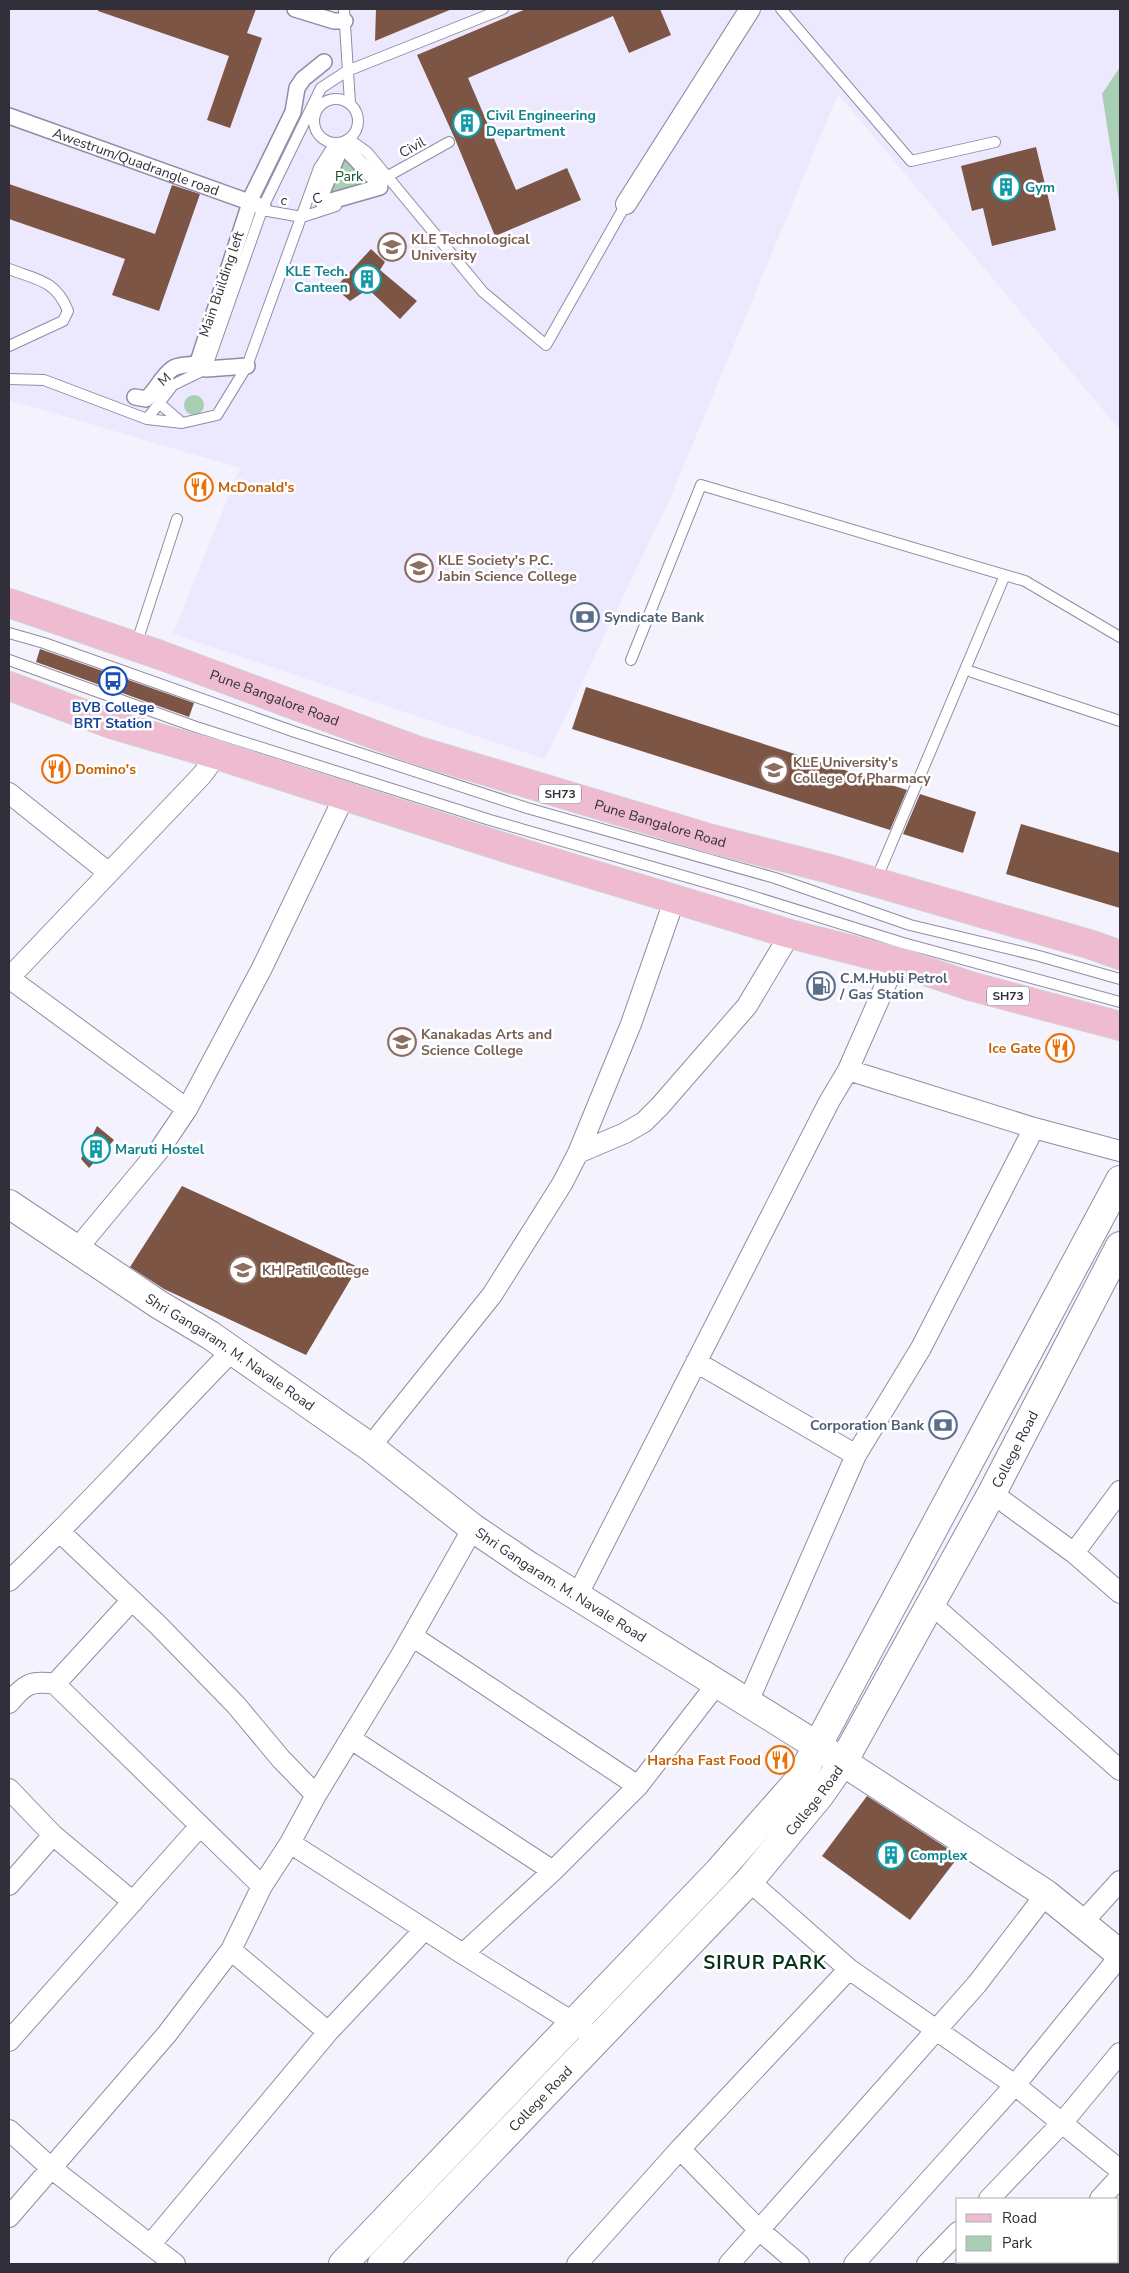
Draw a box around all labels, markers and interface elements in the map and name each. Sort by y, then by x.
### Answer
place label: Civil Engineering Department [486,106,596,141]
building icon: Civil Engineering Department [452,108,482,138]
street label: Awestrum/Quadrangle road [50,123,222,201]
street label: Civil [396,132,430,162]
park label: Park [335,167,364,186]
building icon: Gym [991,172,1021,202]
place label: Gym [1025,178,1055,197]
street label: C [310,188,324,209]
street label: c [279,191,289,211]
street label: Main Building left [194,229,249,340]
place label: KLE Technological University [411,230,530,265]
school or university icon: KLE Technological University [377,232,407,262]
place label: KLE Tech. Canteen [285,262,348,297]
building icon: KLE Tech. Canteen [352,264,382,294]
street label: M [154,368,175,390]
restaurant icon: McDonald's [184,472,214,502]
place label: McDonald's [218,478,295,497]
place label: KLE Society's P.C. Jabin Science College [437,551,577,586]
school or university icon: KLE Society's P.C. Jabin Science College [404,553,434,583]
bank icon: Syndicate Bank [570,602,600,632]
place label: Syndicate Bank [604,608,705,627]
street label: Pune Bangalore Road [207,665,342,731]
bus stop icon: BVB College BRT Station [98,666,128,696]
place label: BVB College BRT Station [72,698,155,733]
place label: KLE University's College Of Pharmacy [793,753,931,788]
restaurant icon: Domino's [41,754,71,784]
school or university icon: KLE University's College Of Pharmacy [759,755,789,785]
place label: Domino's [75,760,136,779]
road number: SH73 [539,784,581,804]
street label: Pune Bangalore Road [592,795,728,852]
place label: C.M.Hubli Petrol / Gas Station [839,969,948,1004]
fuel station icon: C.M.Hubli Petrol / Gas Station [806,971,836,1001]
road number: SH73 [987,986,1029,1006]
place label: Kanakadas Arts and Science College [421,1025,552,1060]
school or university icon: Kanakadas Arts and Science College [387,1027,417,1057]
restaurant icon: Ice Gate [1045,1033,1075,1063]
place label: Ice Gate [988,1039,1041,1058]
building icon: Maruti Hostel [81,1134,111,1164]
place label: Maruti Hostel [115,1140,205,1159]
school or university icon: KH Patil College [228,1255,258,1285]
place label: KH Patil College [262,1261,370,1280]
street label: Shri Gangaram. M. Navale Road [141,1289,318,1415]
street label: College Road [987,1408,1043,1491]
bank icon: Corporation Bank [928,1410,958,1440]
place label: Corporation Bank [810,1416,924,1435]
street label: Shri Gangaram. M. Navale Road [471,1523,650,1647]
restaurant icon: Harsha Fast Food [765,1745,795,1775]
place label: Harsha Fast Food [647,1751,761,1770]
street label: College Road [781,1762,848,1840]
building icon: Complex [876,1840,906,1870]
place label: Complex [910,1846,968,1865]
district label: SIRUR PARK [703,1950,827,1976]
street label: College Road [505,2062,577,2136]
legend [956,2198,1119,2263]
text: Road [1002,2208,1037,2228]
text: Park [1002,2233,1032,2253]

